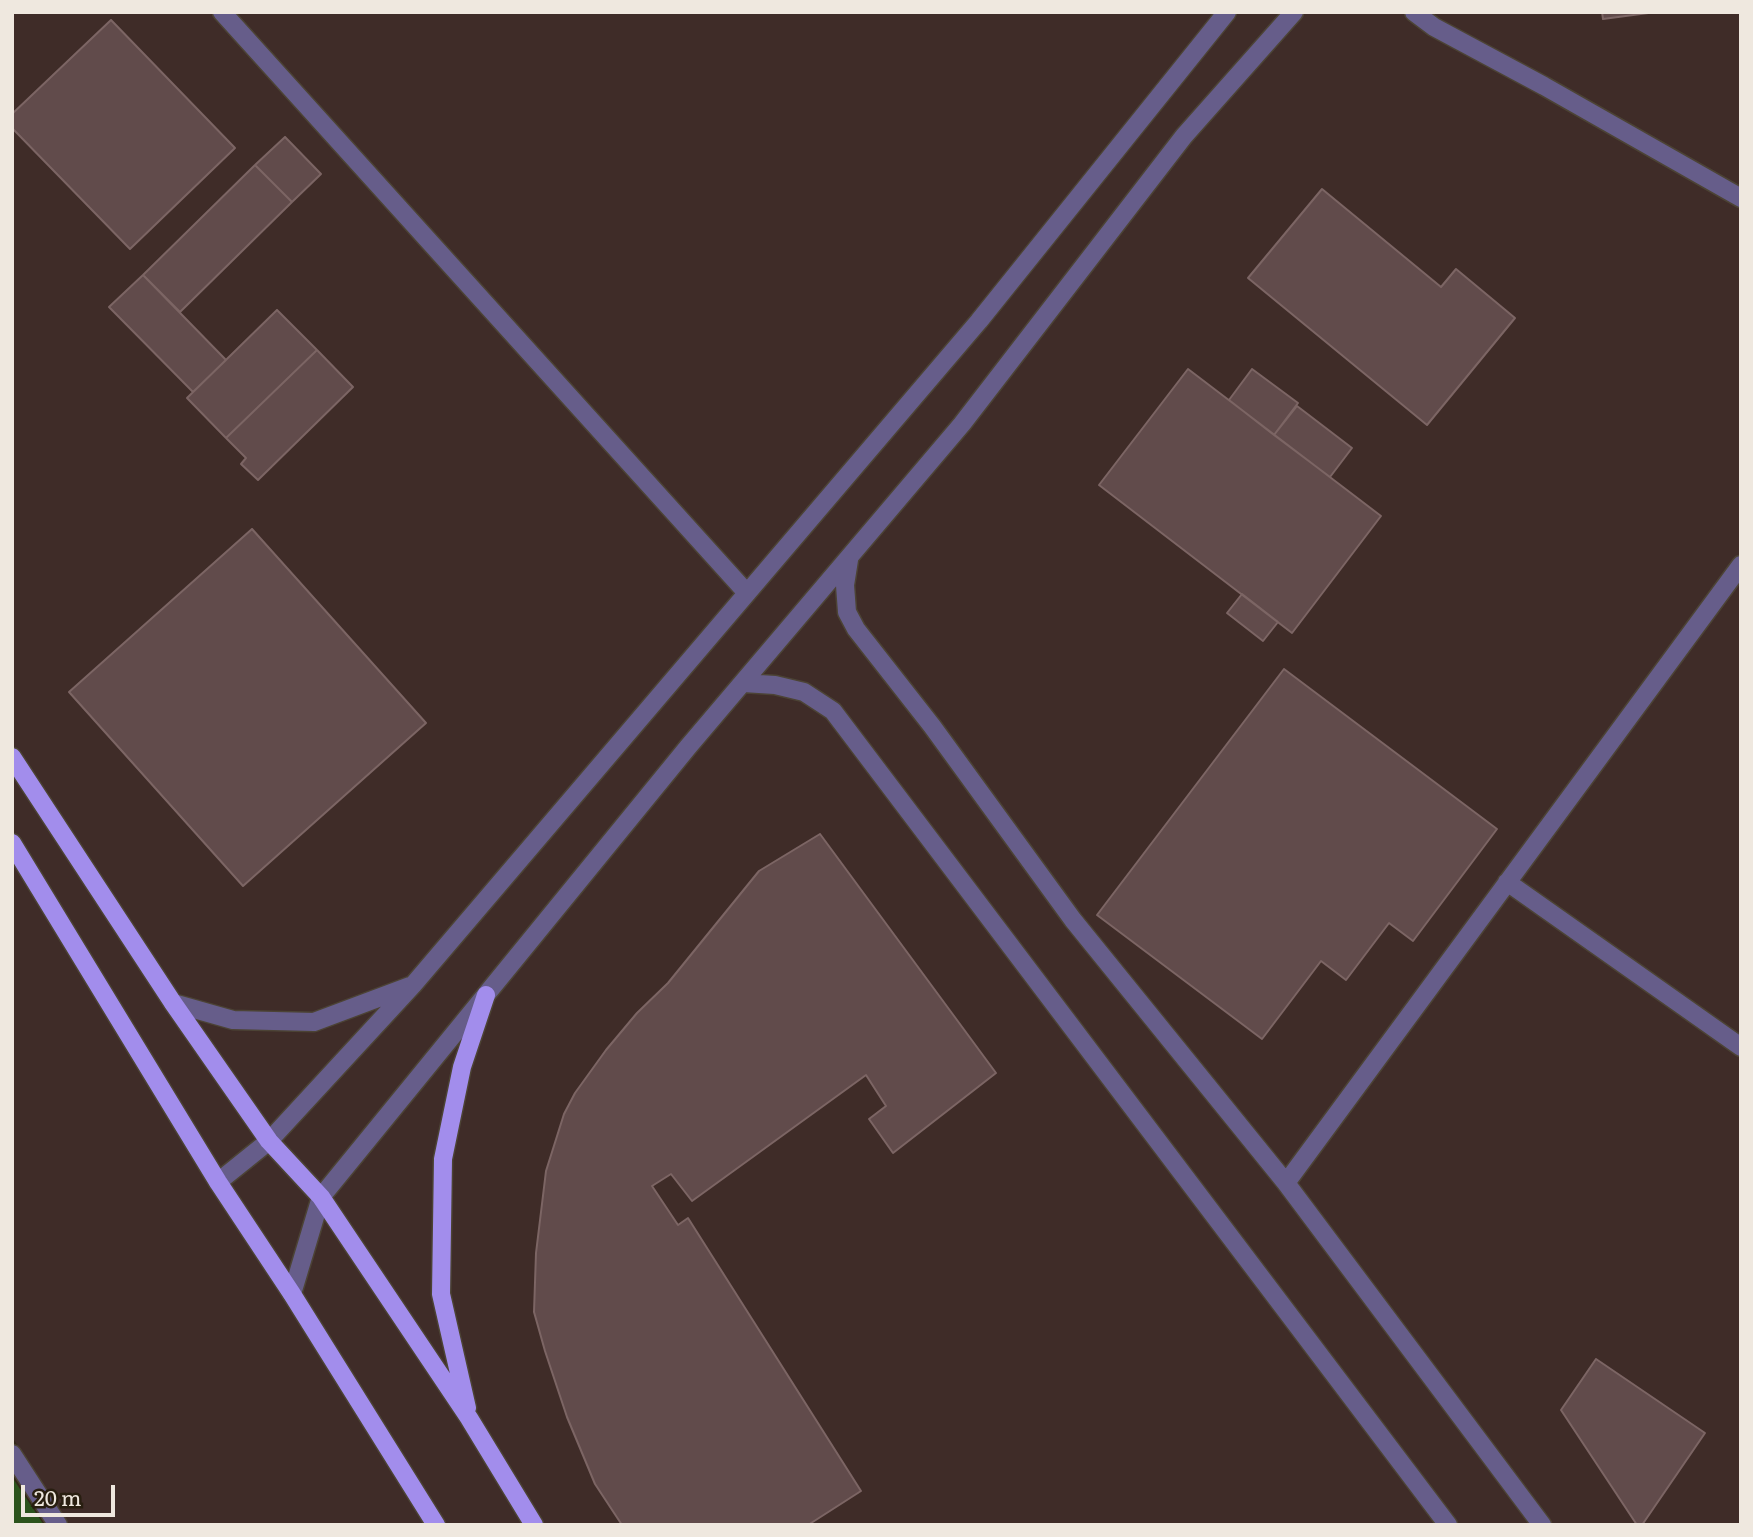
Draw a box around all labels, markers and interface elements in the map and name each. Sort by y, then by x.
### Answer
scale bar [24,1470,119,1514]
text: 20 m [34,1481,81,1512]

